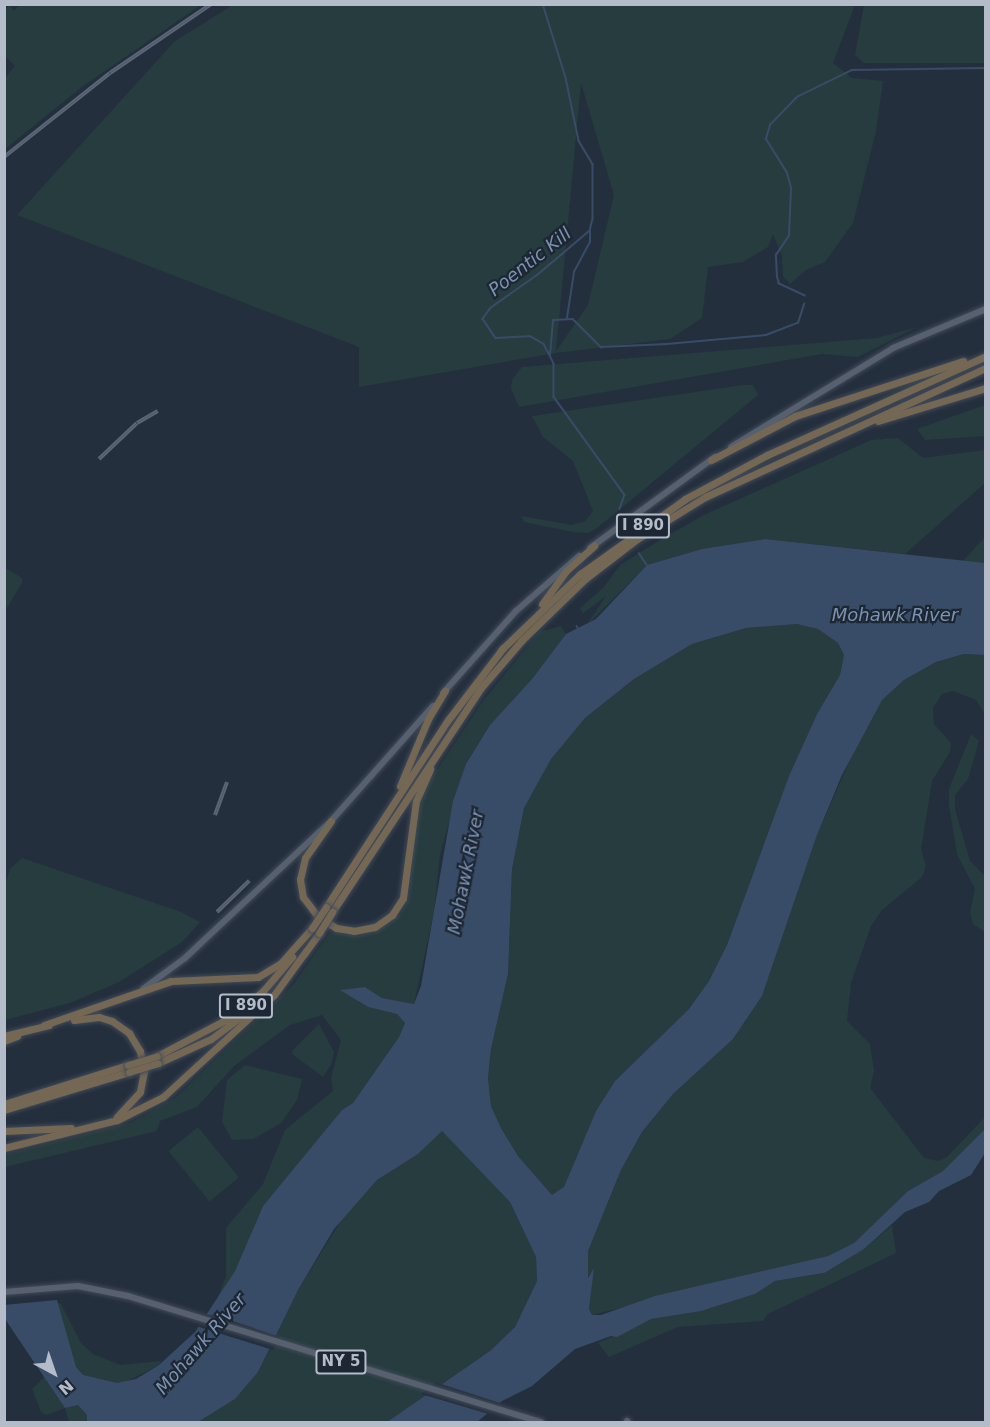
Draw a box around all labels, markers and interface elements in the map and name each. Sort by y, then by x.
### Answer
water label: Poentic Kill [484,223,576,301]
road number: I 890 [614,514,672,538]
water label: Mohawk River [832,604,958,626]
water label: Mohawk River [443,808,489,936]
road number: I 890 [218,994,274,1018]
water label: Mohawk River [151,1289,251,1399]
north arrow [24,1343,84,1403]
road number: NY 5 [314,1350,368,1374]
text: N [55,1376,77,1399]

